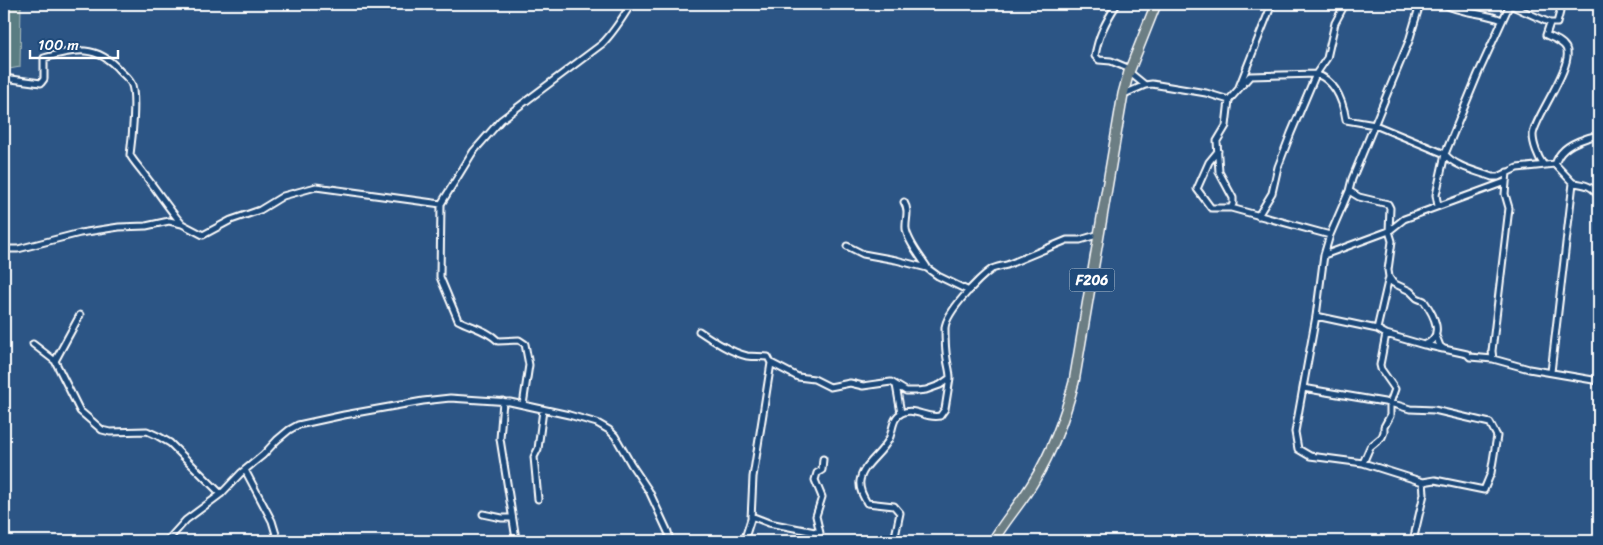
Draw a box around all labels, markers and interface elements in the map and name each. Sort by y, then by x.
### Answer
scale bar [30,28,118,60]
text: 100 m [38,32,79,58]
road number: F206 [1070,268,1114,292]

